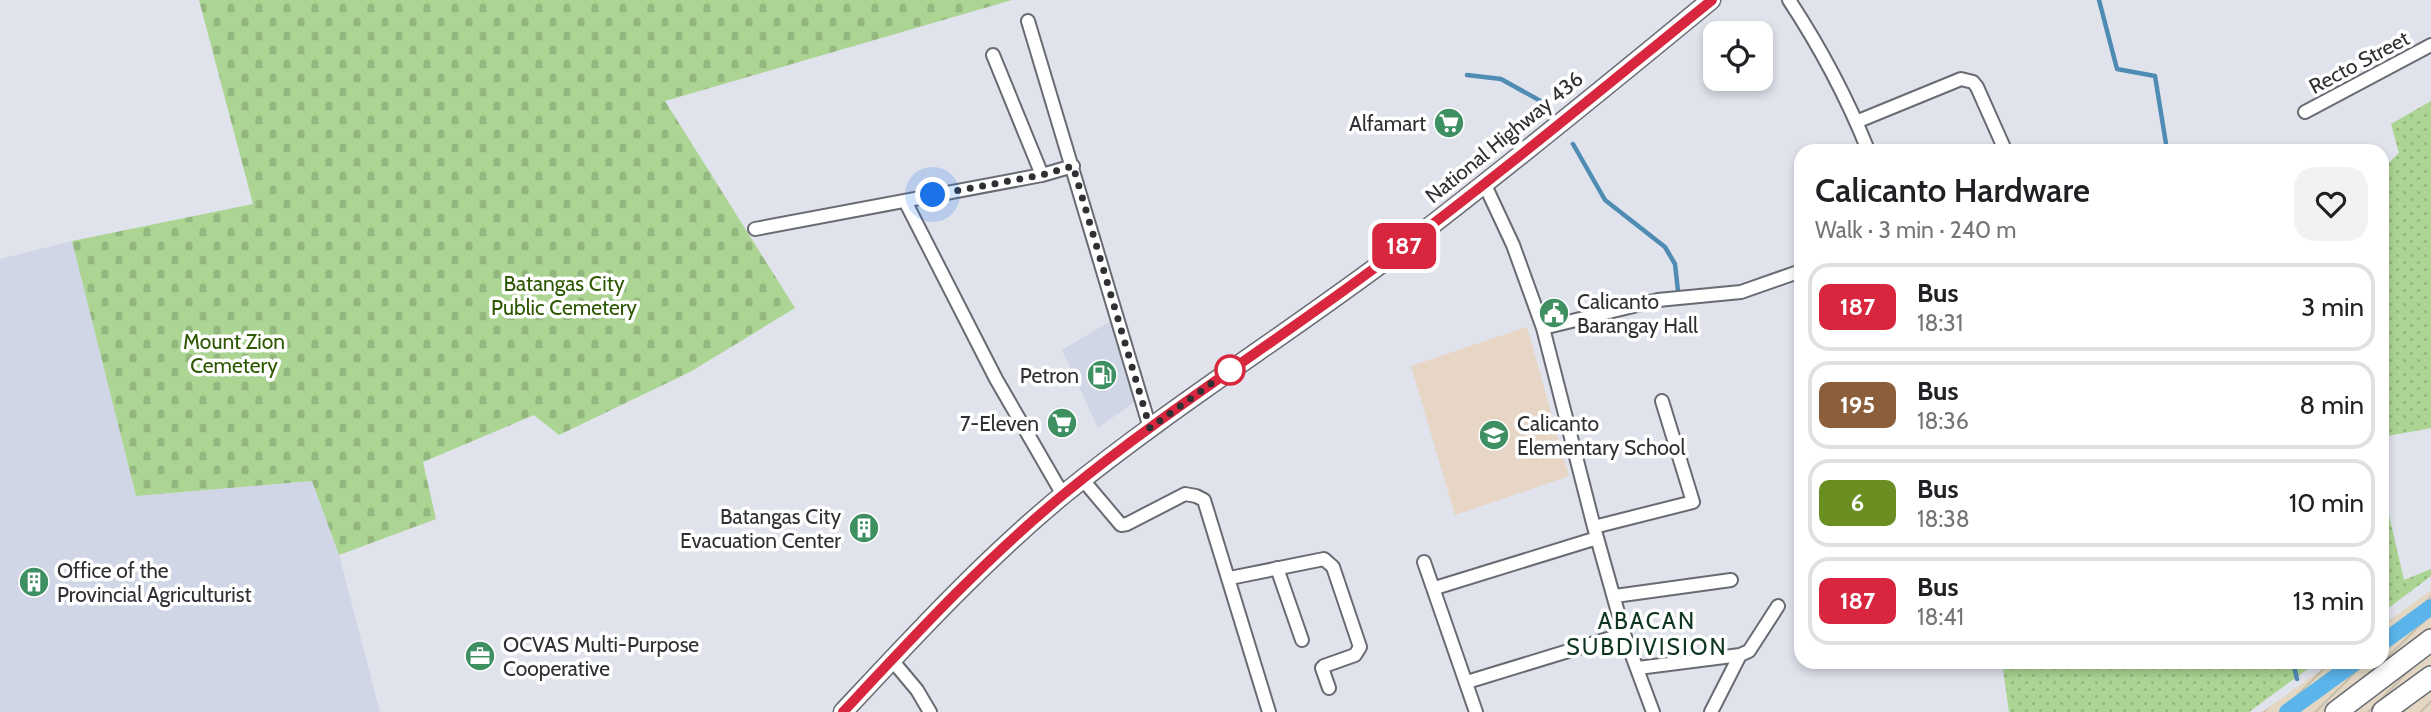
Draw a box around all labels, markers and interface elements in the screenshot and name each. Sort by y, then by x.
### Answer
map controls [1703,21,1773,91]
button: locate [1703,21,1773,91]
street label: Recto Street [2305,25,2413,99]
street label: National Highway 436 [1420,66,1588,208]
supermarket icon: Alfamart [1432,106,1466,140]
place label: Alfamart [1349,111,1426,136]
button: heart [2294,167,2368,241]
text: Calicanto Hardware [1815,170,2090,210]
your location [915,177,950,212]
text: Walk · 3 min · 240 m [1815,216,2017,244]
line badge: 187 [1364,223,1444,269]
text: 187 [1386,231,1422,260]
park label: Batangas City Public Cemetery [491,271,637,320]
text: Bus [1917,277,1958,309]
place label: Calicanto Barangay Hall [1577,289,1698,338]
text: 3 min [2301,291,2364,323]
text: 187 [1840,292,1875,321]
public building icon: Calicanto Barangay Hall [1537,296,1571,330]
text: 18:31 [1917,309,1963,337]
park label: Mount Zion Cemetery [183,329,285,378]
unlabelled marker [1215,355,1245,385]
fuel station icon: Petron [1085,358,1119,392]
place label: Petron [1020,363,1079,388]
text: Bus [1917,375,1958,407]
text: 8 min [2300,389,2364,421]
text: 195 [1840,390,1875,419]
supermarket icon: 7-Eleven [1045,406,1079,440]
text: 18:36 [1917,407,1969,435]
place label: 7-Eleven [960,411,1039,436]
place label: Calicanto Elementary School [1517,411,1685,460]
school or university icon: Calicanto Elementary School [1477,418,1511,452]
text: Bus [1917,473,1958,505]
text: 10 min [2289,487,2364,519]
text: 6 [1851,488,1864,517]
place label: Batangas City Evacuation Center [680,504,841,553]
text: 18:38 [1917,505,1970,533]
building icon: Batangas City Evacuation Center [847,511,881,545]
place label: Office of the Provincial Agriculturist [57,558,251,607]
building icon: Office of the Provincial Agriculturist [17,565,51,599]
text: Bus [1917,571,1958,603]
text: 13 min [2293,585,2364,617]
text: 187 [1840,586,1875,615]
text: 18:41 [1917,603,1964,631]
district label: ABACAN SUBDIVISION [1566,607,1728,661]
place label: OCVAS Multi-Purpose Cooperative [503,632,699,681]
office icon: OCVAS Multi-Purpose Cooperative [463,639,497,673]

